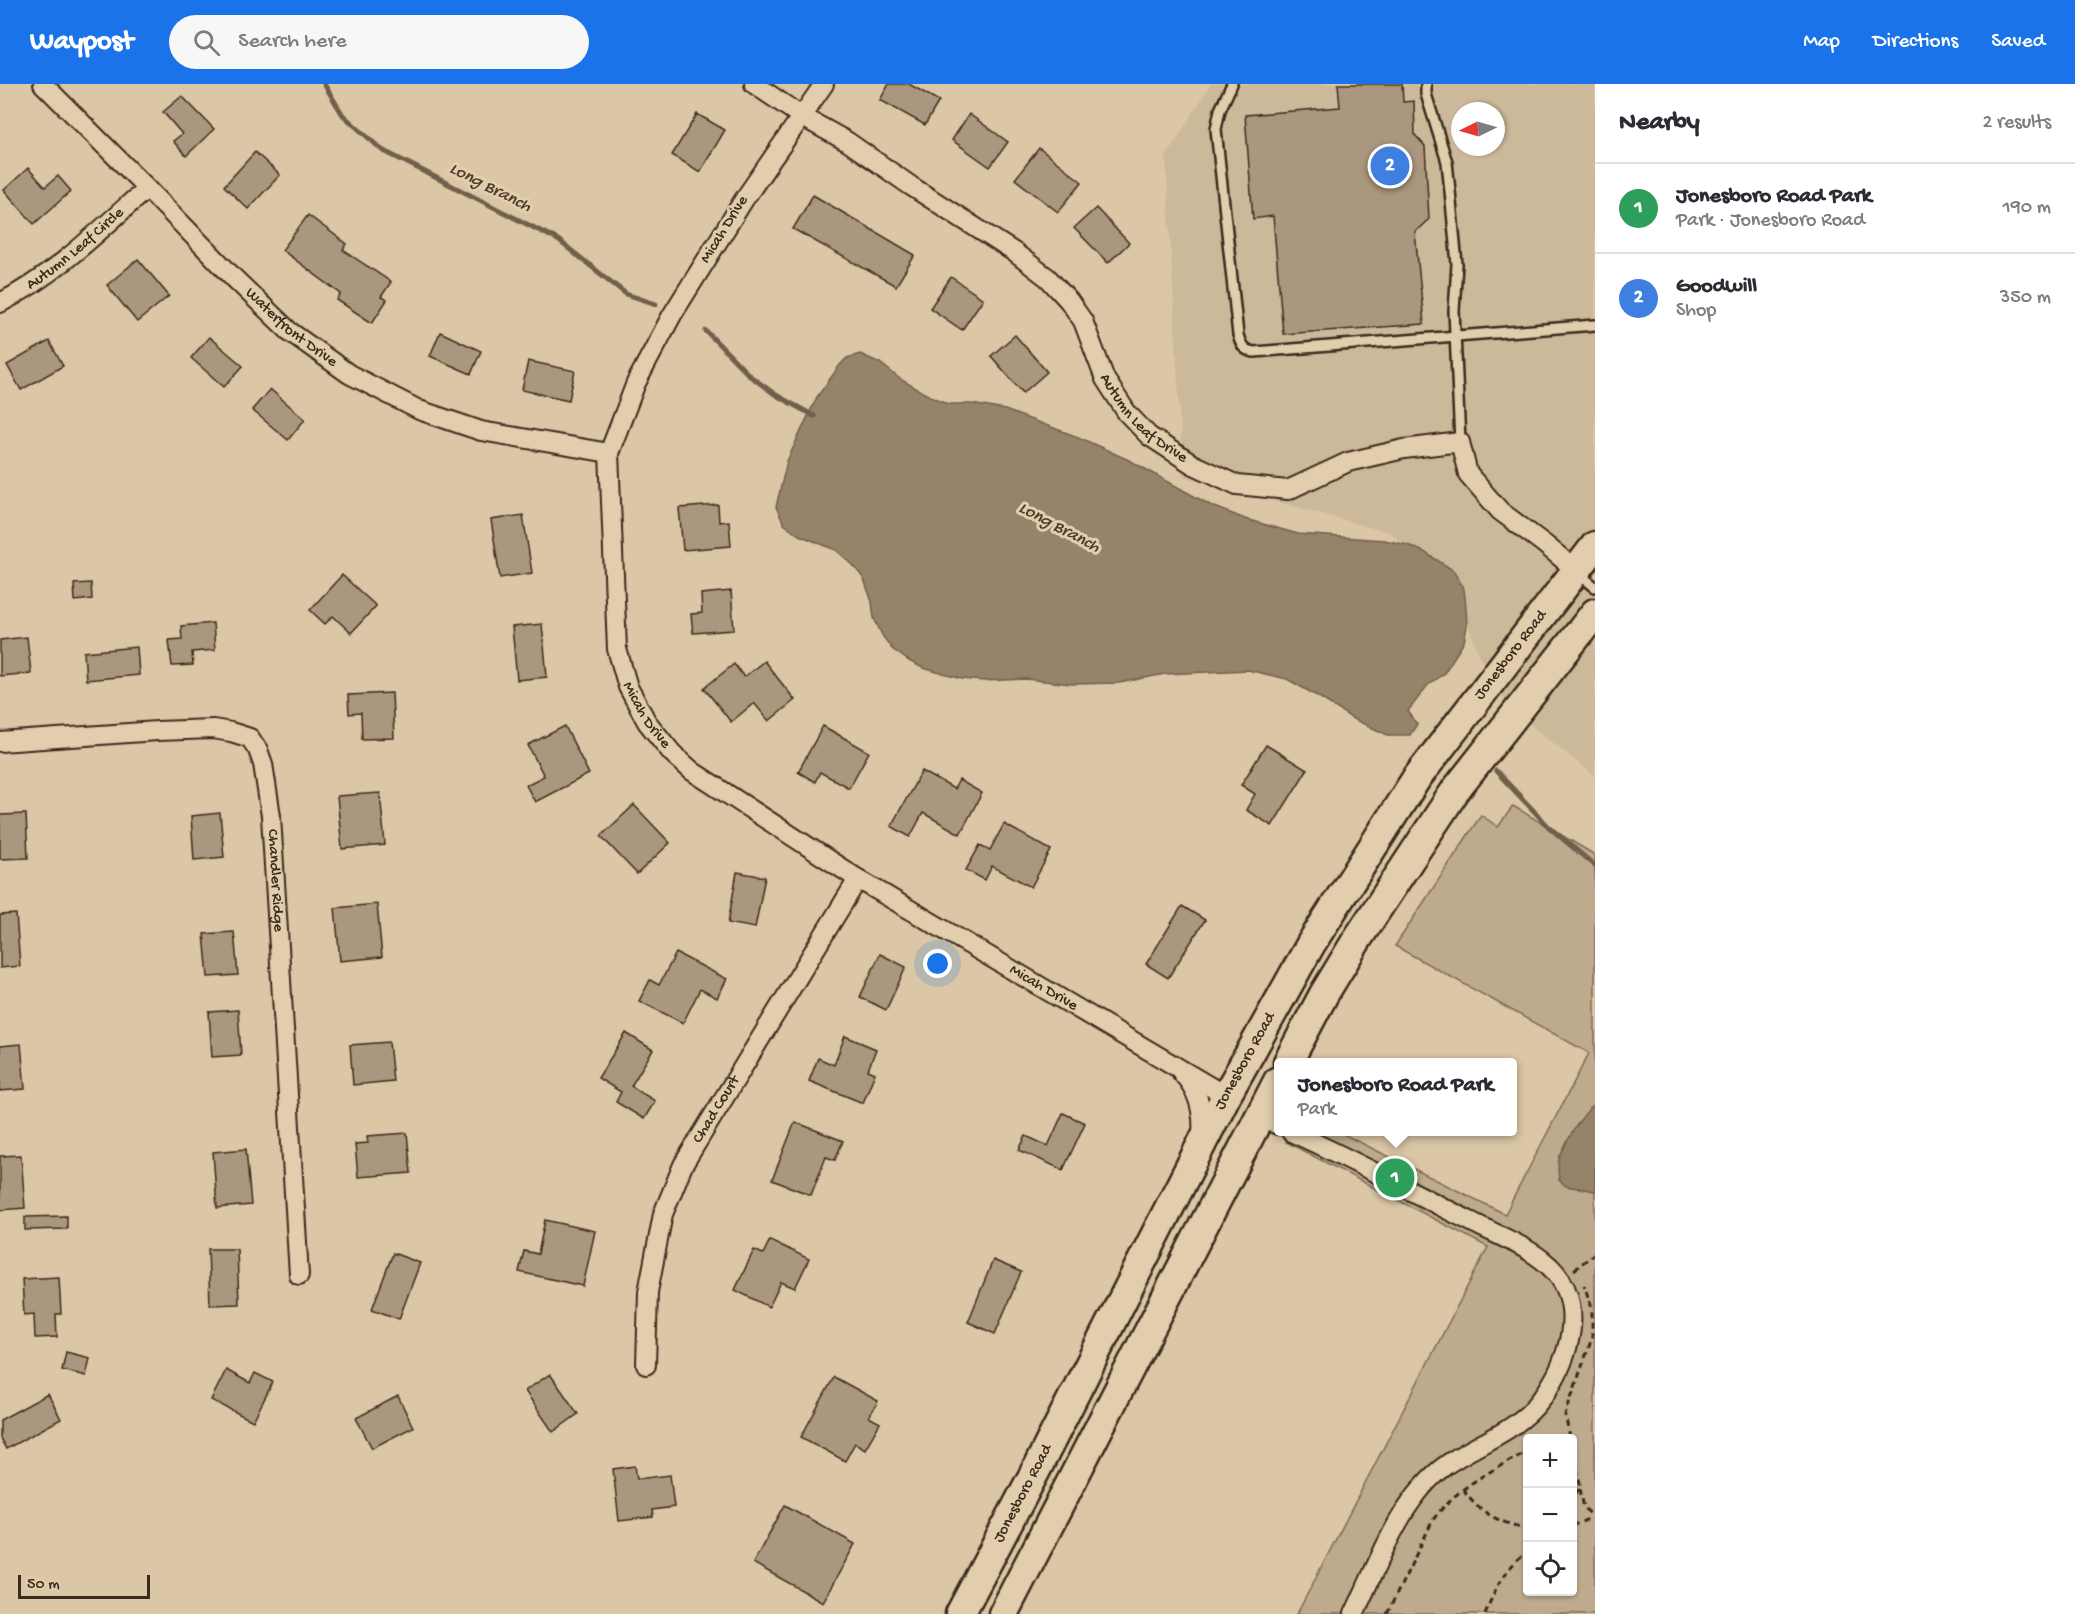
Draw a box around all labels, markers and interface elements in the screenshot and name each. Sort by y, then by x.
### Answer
search box [169,15,589,69]
text: Waypost [30,26,133,59]
icon: search [190,26,223,59]
text: Search here [238,29,347,55]
text: Map [1803,30,1840,55]
text: Directions [1873,30,1958,55]
text: Saved [1991,30,2045,55]
north arrow [1451,102,1505,156]
text: Nearby [1619,108,1700,139]
text: 2 results [1982,112,2051,135]
pin: 2 [1370,144,1410,188]
water label: Long Branch [446,158,535,218]
text: Jonesboro Road Park [1676,184,1872,210]
street label: Micah Drive [697,192,754,267]
text: 1 [1634,197,1643,220]
text: 190 m [2003,197,2051,220]
street label: Autumn Leaf Circle [23,203,129,295]
text: Park · Jonesboro Road [1676,210,1865,233]
text: Goodwill [1676,274,1757,300]
street label: Waterfront Drive [241,284,341,372]
text: 2 [1634,287,1643,310]
text: 350 m [2000,287,2051,310]
text: Shop [1676,300,1716,323]
street label: Autumn Leaf Drive [1095,370,1191,468]
water label: Long Branch [1015,498,1103,558]
street label: Jonesboro Road [1471,605,1552,704]
street label: Micah Drive [618,679,675,753]
street label: Chandler Ridge [262,828,288,933]
your location [923,949,952,978]
street label: Micah Drive [1006,961,1082,1016]
street label: Jonesboro Road [1211,1008,1281,1113]
popup [1274,1058,1517,1136]
street label: Chad Court [689,1071,745,1147]
text: Jonesboro Road Park [1298,1073,1493,1099]
text: Park [1298,1099,1336,1122]
pin: 1 [1376,1156,1414,1200]
map controls [1523,1434,1577,1596]
button: + [1523,1434,1577,1488]
street label: Jonesboro Road [990,1440,1058,1546]
button: − [1523,1488,1577,1542]
button: locate [1523,1542,1577,1596]
scale bar [18,1572,150,1600]
text: 50 m [27,1576,60,1595]

